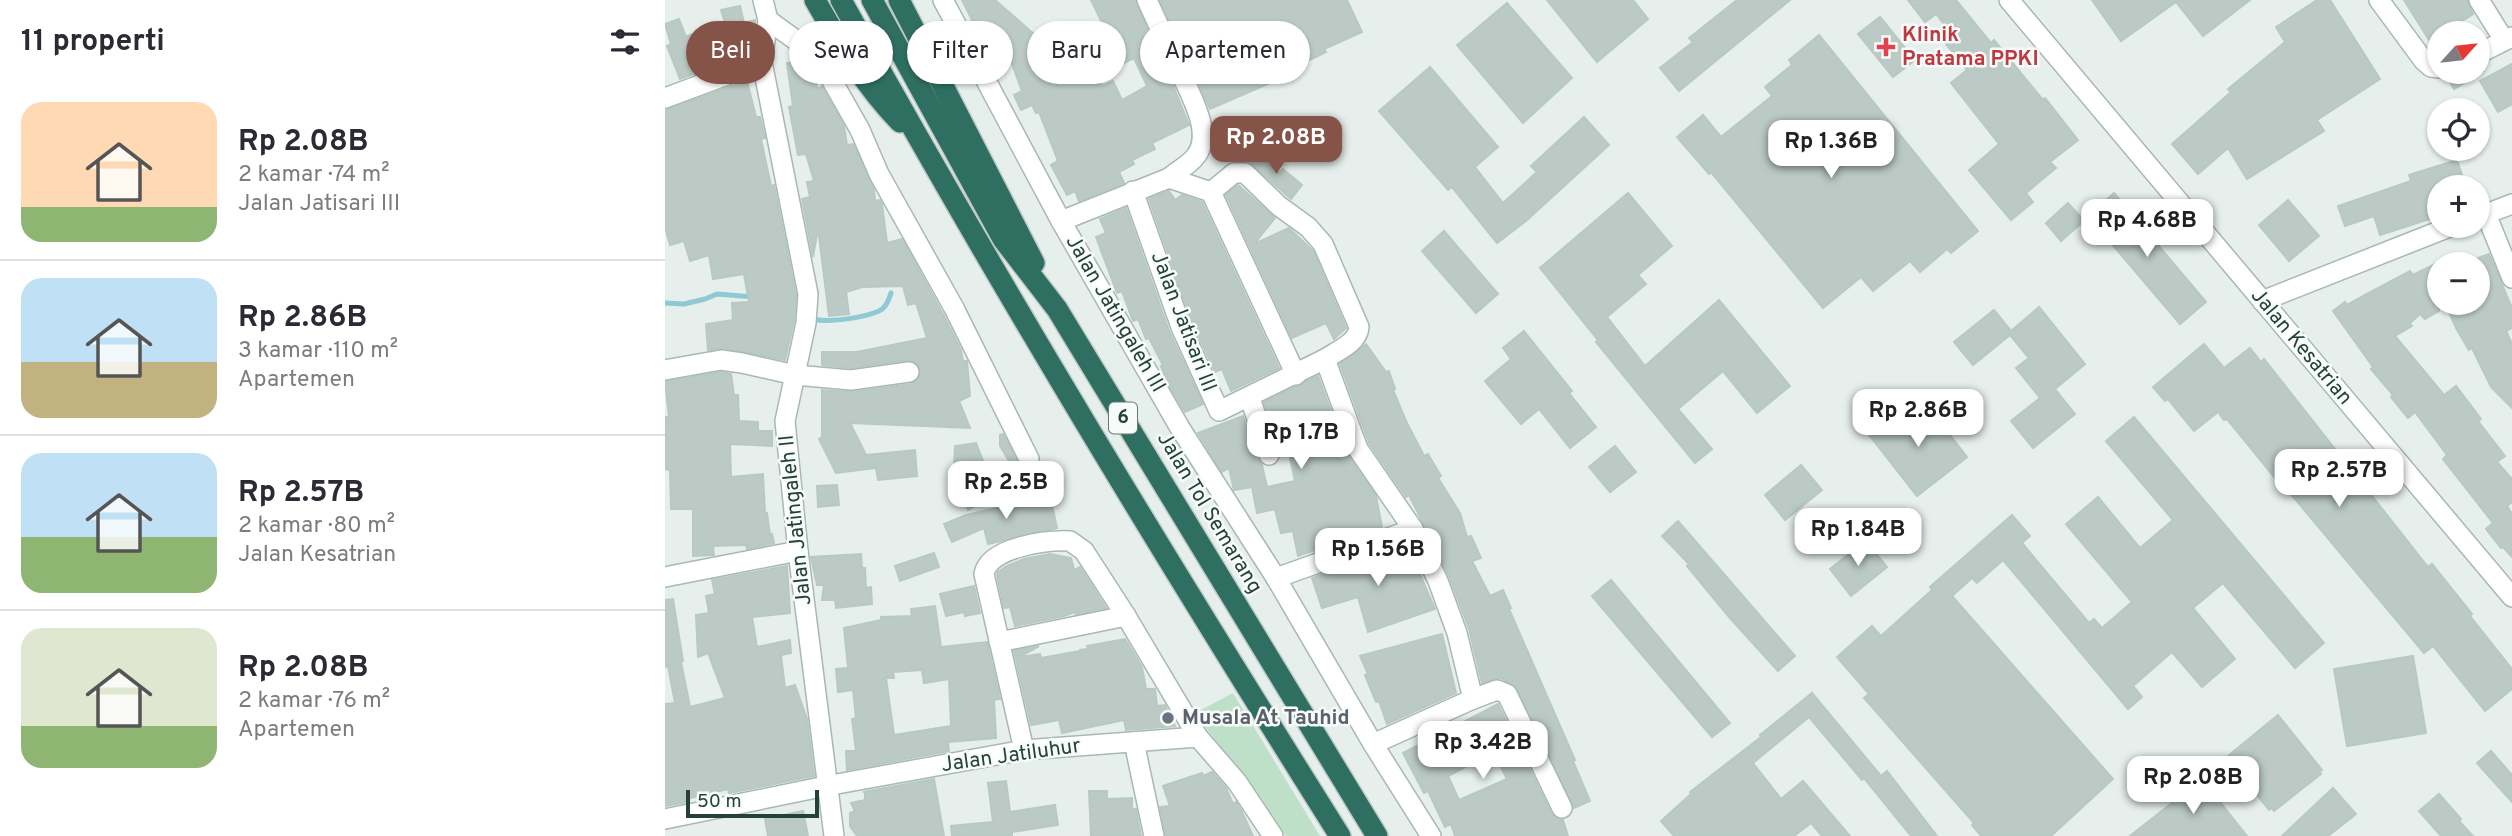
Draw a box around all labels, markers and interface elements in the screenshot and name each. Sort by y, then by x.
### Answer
chip: Beli [686,21,775,84]
chip: Sewa [789,21,893,84]
chip: Filter [907,21,1013,84]
chip: Baru [1027,21,1126,84]
chip: Apartemen [1140,21,1310,84]
north arrow [2427,21,2490,84]
map controls [2427,21,2490,315]
place label: Klinik Pratama PPKI [1902,22,2039,73]
icon: filters [606,23,644,61]
text: 11 properti [21,24,165,61]
marker: Klinik Pratama PPKI [1876,37,1896,57]
button: locate [2427,98,2490,161]
pin: Rp 2.08B [1204,116,1348,176]
pin: Rp 1.36B [1759,120,1903,180]
text: Rp 2.08B [238,124,368,161]
text: Rp 2.08B [1226,124,1326,153]
text: Rp 1.36B [1784,128,1878,157]
icon: home [77,130,161,214]
text: 2 kamar · 74 m² [238,161,390,190]
button: + [2427,175,2490,238]
text: Jalan Jatisari III [238,190,400,219]
pin: Rp 4.68B [2075,200,2219,259]
text: Rp 4.68B [2097,207,2197,236]
street label: Jalan Jatingaleh III [1059,230,1171,398]
street label: Jalan Jatisari III [1144,248,1222,396]
button: − [2427,252,2490,315]
street label: Jalan Kesatrian [2244,283,2358,411]
text: Rp 2.86B [238,300,367,337]
icon: home [77,306,161,390]
text: 3 kamar · 110 m² [238,337,398,366]
text: Apartemen [238,366,355,395]
pin: Rp 2.86B [1846,390,1990,449]
text: Rp 2.86B [1868,397,1968,426]
road number: 6 [1109,402,1137,434]
pin: Rp 1.7B [1236,412,1366,471]
text: Rp 1.7B [1263,419,1339,448]
street label: Jalan Tol Semarang [1150,427,1268,599]
street label: Jalan Jatingaleh II [774,433,818,607]
pin: Rp 2.57B [2267,449,2411,509]
text: Rp 2.57B [2291,457,2387,486]
pin: Rp 2.5B [941,462,1071,521]
text: Rp 2.5B [964,469,1048,498]
text: Rp 2.57B [238,475,364,512]
icon: home [77,481,161,565]
pin: Rp 1.84B [1786,508,1930,568]
text: 2 kamar · 80 m² [238,512,395,541]
text: Rp 1.84B [1811,516,1905,545]
pin: Rp 1.56B [1306,528,1450,588]
text: Rp 1.56B [1331,536,1425,565]
text: Jalan Kesatrian [238,541,396,570]
text: Rp 2.08B [238,650,368,687]
icon: home [77,656,161,740]
text: 2 kamar · 76 m² [238,687,390,716]
place label: Musala At Tauhid [1182,705,1350,732]
marker: Musala At Tauhid [1160,710,1176,726]
text: Apartemen [238,716,355,745]
pin: Rp 3.42B [1411,722,1555,781]
text: Rp 3.42B [1434,729,1532,758]
street label: Jalan Jatiluhur [940,733,1082,779]
pin: Rp 2.08B [2121,756,2265,816]
text: Rp 2.08B [2143,764,2243,793]
scale bar [686,787,819,819]
text: 50 m [697,790,742,814]

